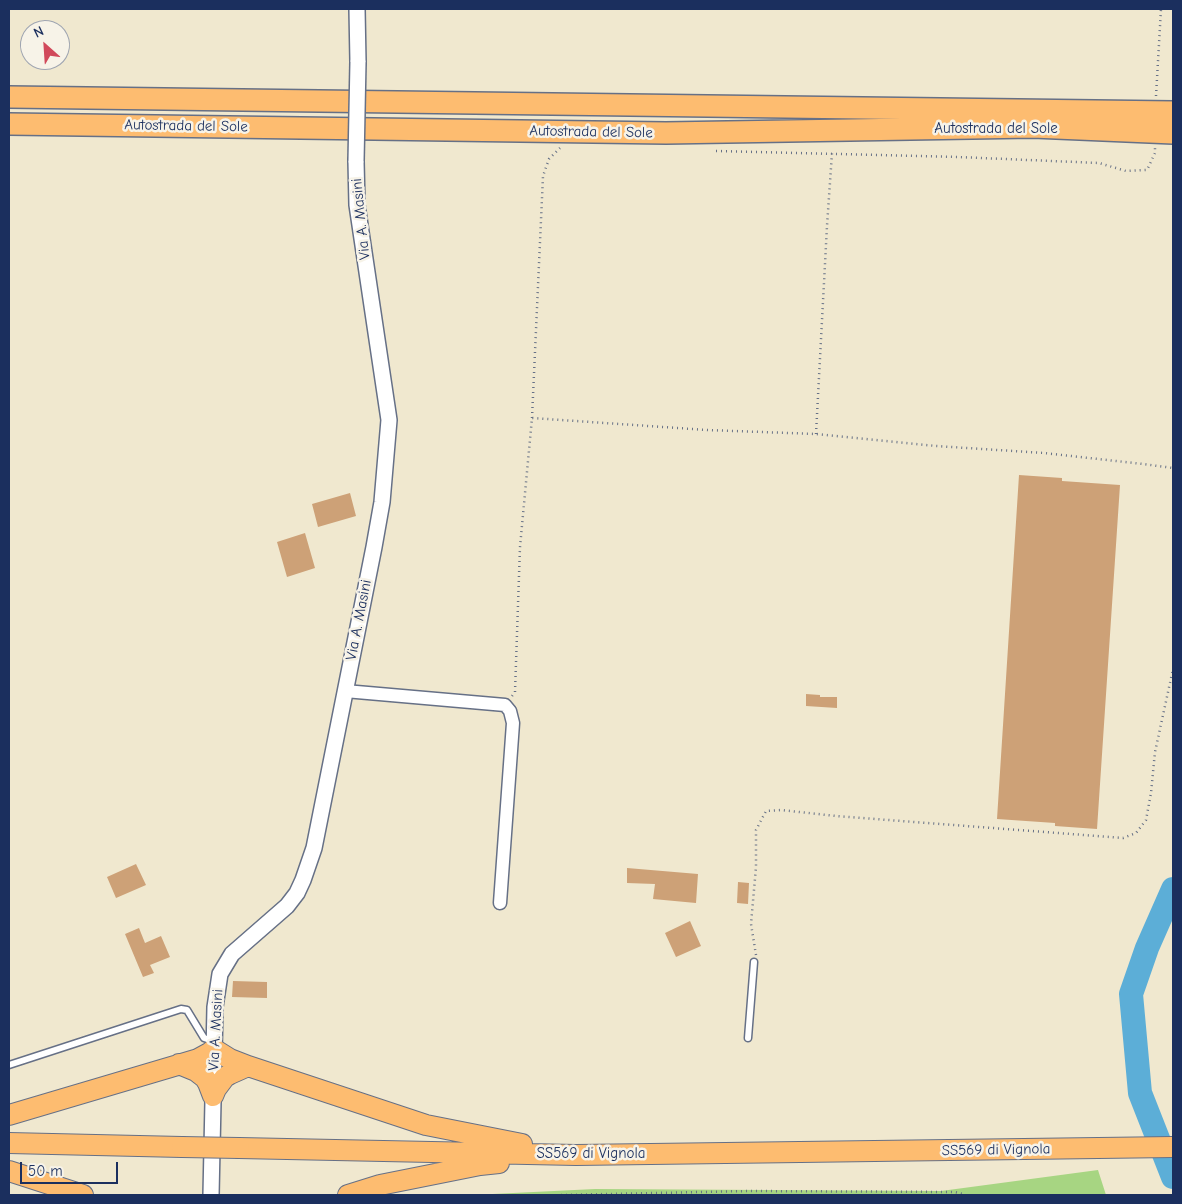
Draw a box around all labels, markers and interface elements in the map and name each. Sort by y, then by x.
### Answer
north arrow [20,20,70,70]
text: N [31,22,46,42]
street label: Autostrada del Sole [124,116,248,136]
street label: Autostrada del Sole [934,120,1058,138]
street label: Autostrada del Sole [529,122,653,142]
street label: Via A. Masini [348,177,374,261]
street label: Via A. Masini [342,578,376,662]
street label: Via A. Masini [205,989,227,1071]
street label: SS569 di Vignola [941,1140,1051,1160]
street label: SS569 di Vignola [537,1145,645,1163]
scale bar [22,1152,120,1184]
text: 50 m [28,1162,63,1180]

